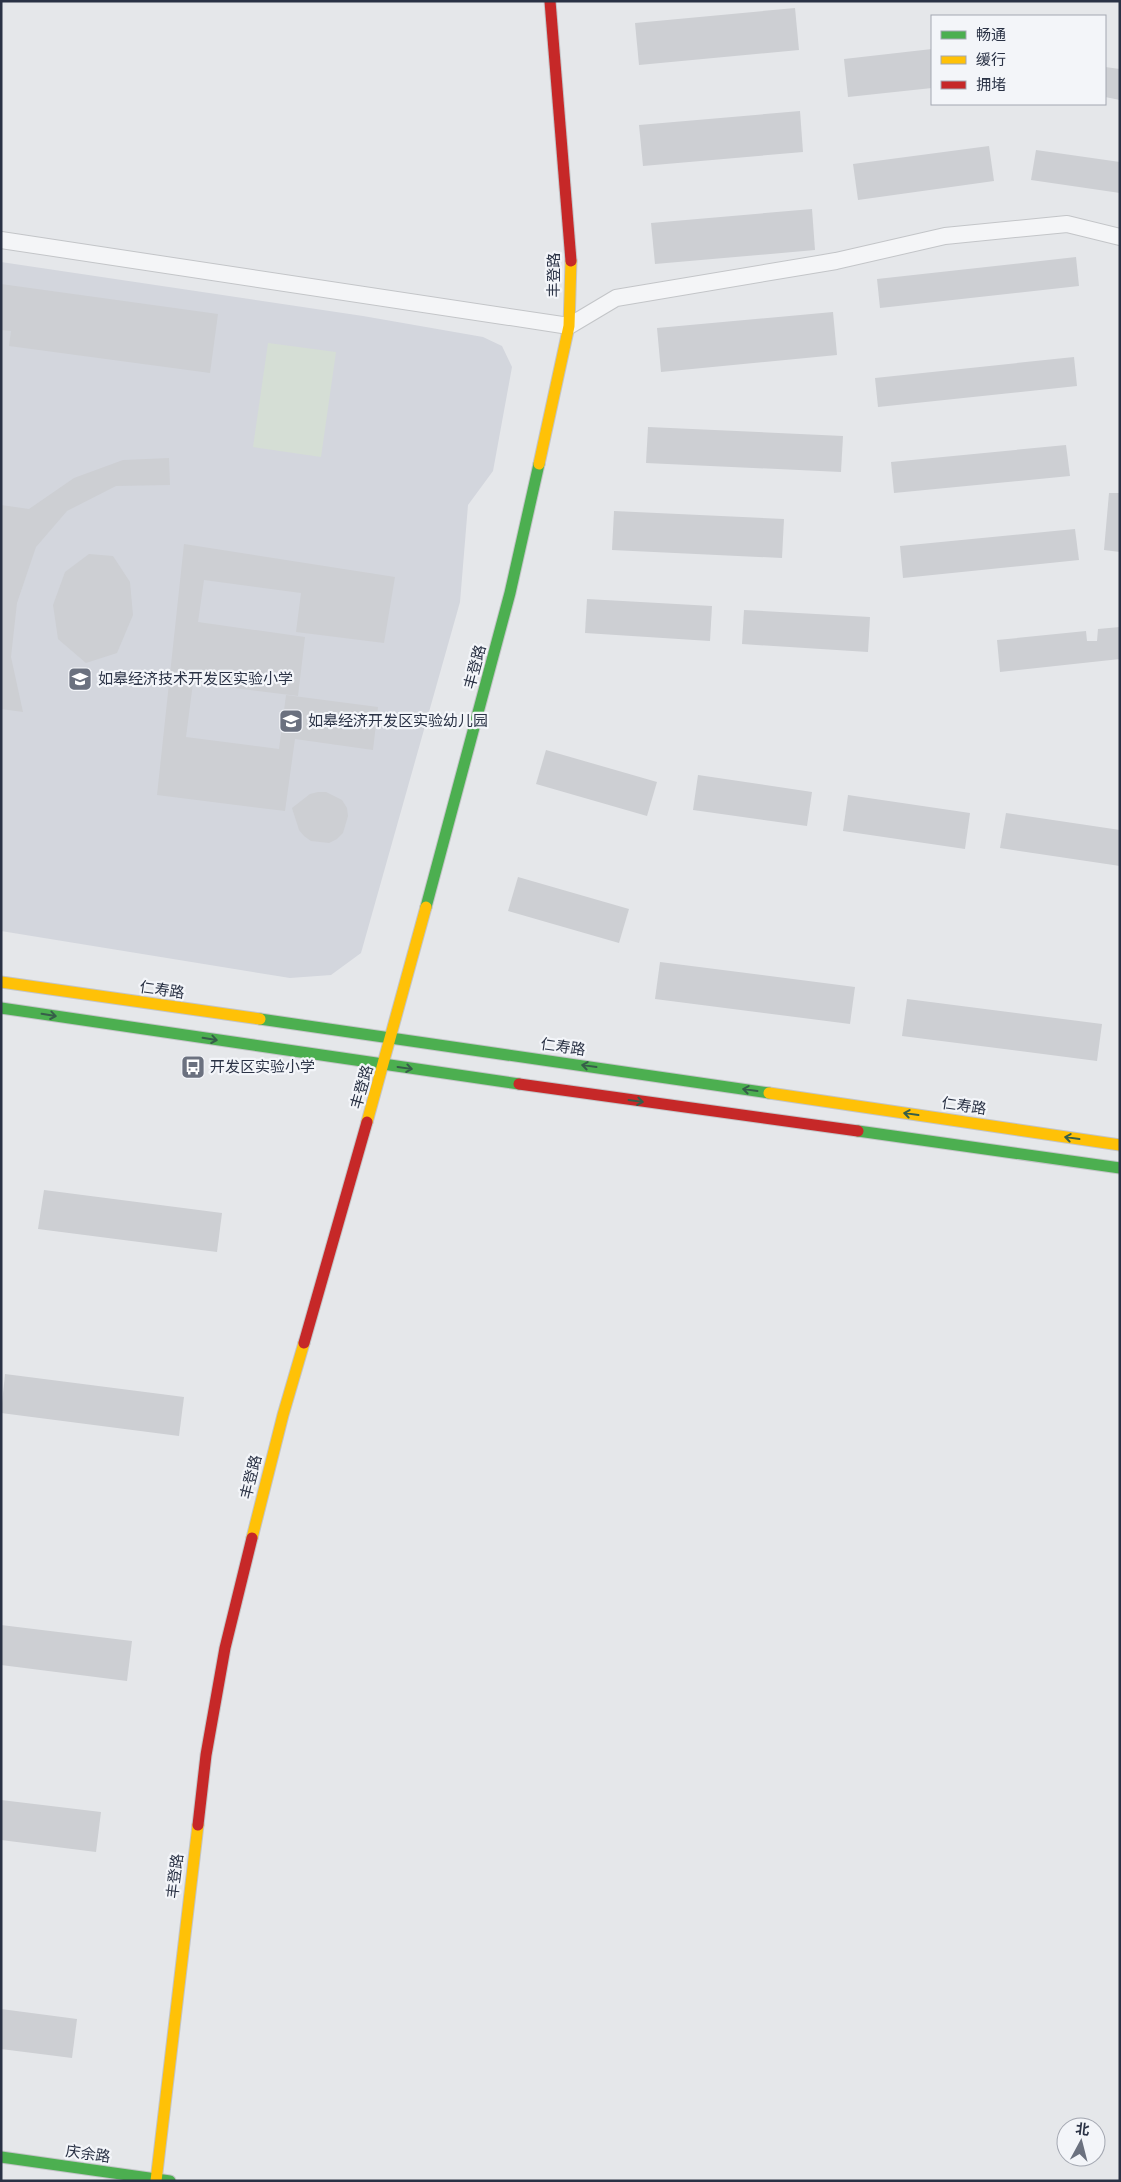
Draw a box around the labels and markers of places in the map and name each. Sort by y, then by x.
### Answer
school or university icon: 如皋经济技术开发区实验小学 [67,666,93,692]
place label: 如皋经济技术开发区实验小学 [98,670,293,688]
school or university icon: 如皋经济开发区实验幼儿园 [278,708,304,734]
place label: 如皋经济开发区实验幼儿园 [308,712,488,730]
bus stop icon: 开发区实验小学 [180,1054,206,1080]
place label: 开发区实验小学 [210,1058,315,1076]

